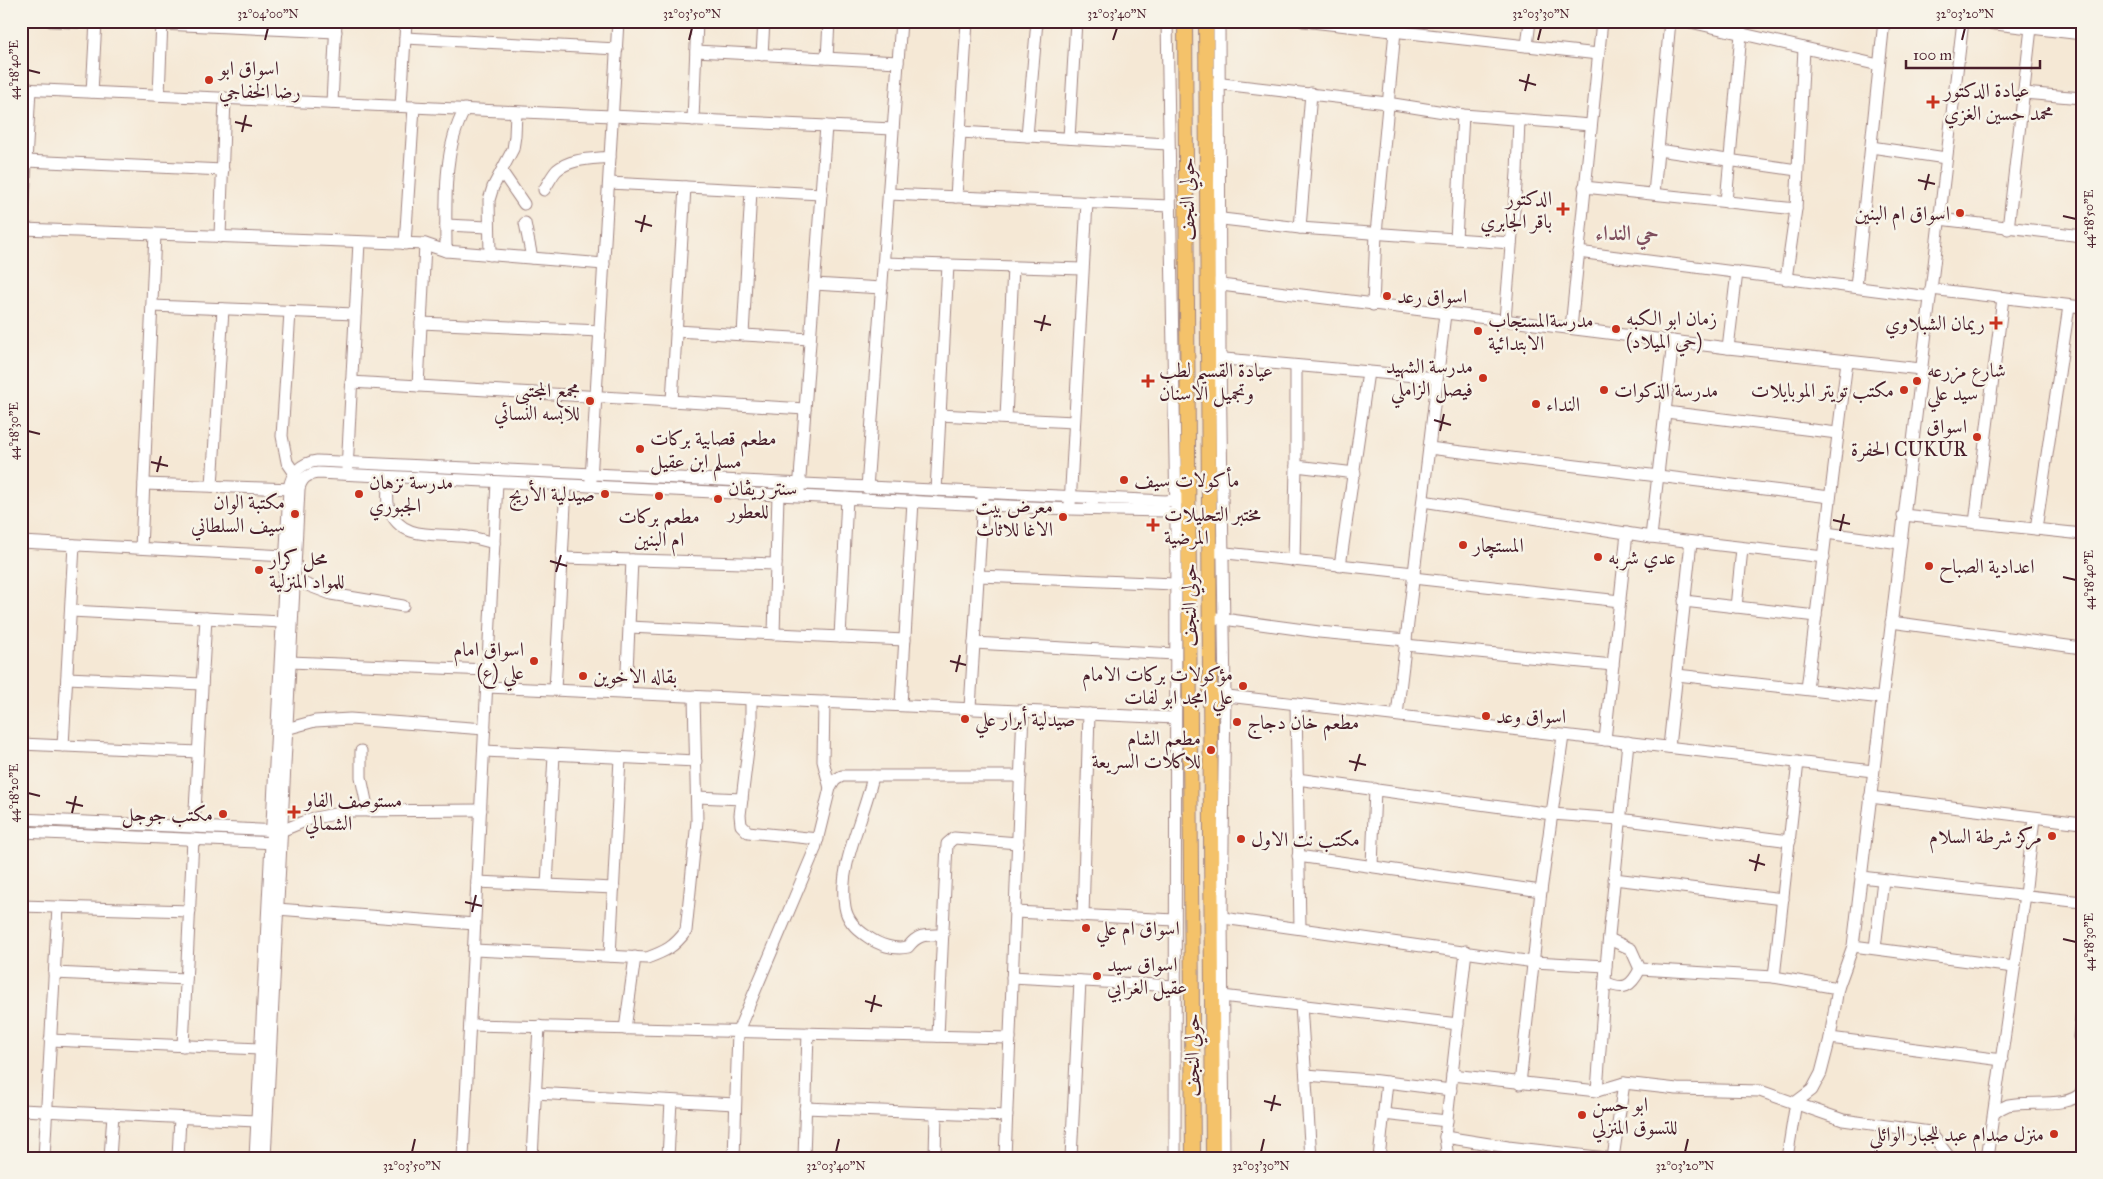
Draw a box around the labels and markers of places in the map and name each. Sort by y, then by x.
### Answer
place label: اسواق ابو رضا الخفاجي [217,56,301,107]
marker: اسواق ابو رضا الخفاجي [203,74,215,86]
place label: عيادة الدكتور محمد حسين الغزي [1942,78,2054,129]
marker: عيادة الدكتور محمد حسين الغزي [1926,95,1940,109]
place label: الدكتور باقر الجابري [1480,186,1552,237]
place label: اسواق ام البنين [1855,201,1950,231]
marker: الدكتور باقر الجابري [1556,202,1570,216]
marker: اسواق ام البنين [1954,207,1966,219]
place label: اسواق رعد [1397,284,1467,309]
marker: اسواق رعد [1381,290,1393,302]
place label: زمان ابو الكبه (حي الميلاد) [1626,306,1717,357]
place label: مدرسةالمستجاب الابتدائية [1488,308,1594,355]
place label: ريمان الشبلاوي [1885,311,1985,339]
marker: ريمان الشبلاوي [1989,316,2003,330]
marker: زمان ابو الكبه (حي الميلاد) [1610,323,1622,335]
marker: مدرسةالمستجاب الابتدائية [1472,325,1484,337]
place label: مدرسة الشهيد فيصل الزاملي [1386,354,1473,409]
place label: عيادة القسيم لطب وتجميل الاسنان [1159,358,1273,408]
place label: شارع مزرعه سيد علي [1927,358,2006,413]
marker: مدرسة الشهيد فيصل الزاملي [1477,372,1489,384]
marker: عيادة القسيم لطب وتجميل الاسنان [1141,374,1155,388]
marker: شارع مزرعه سيد علي [1911,375,1923,387]
place label: مجمع المجتبى للابسه النسائي [494,378,580,429]
place label: مدرسة الذكوات [1614,378,1718,403]
place label: مكتب تويتر الموبايلات [1751,378,1894,404]
marker: مدرسة الذكوات [1598,384,1610,396]
marker: مكتب تويتر الموبايلات [1898,384,1910,396]
place label: النداء [1546,392,1580,416]
marker: مجمع المجتبى للابسه النسائي [584,395,596,407]
marker: النداء [1530,398,1542,410]
place label: اسواق الحفرة CUKUR [1851,414,1968,462]
place label: مطعم قصابية بركات مسلم ابن عقيل [650,426,777,482]
marker: اسواق الحفرة CUKUR [1971,431,1983,443]
marker: مطعم قصابية بركات مسلم ابن عقيل [634,443,646,455]
place label: مأكولات سيف [1134,466,1240,493]
place label: مدرسة نزهان الجبوري [369,470,453,521]
marker: مأكولات سيف [1118,474,1130,486]
place label: سنتر ريڤان للعطور [726,476,797,524]
place label: صيدلية الأريج [508,479,595,511]
marker: مدرسة نزهان الجبوري [353,488,365,500]
marker: صيدلية الأريج [599,488,611,500]
place label: مكتبة الوان سيف السلطاني [191,490,285,541]
marker: مطعم بركات ام البنين [653,490,665,502]
marker: سنتر ريڤان للعطور [712,493,724,505]
place label: معرض بيت الاغا للاثاث [975,494,1053,541]
place label: مختبر التحليلات المرضية [1164,502,1261,550]
place label: مطعم بركات ام البنين [618,504,700,557]
marker: مكتبة الوان سيف السلطاني [289,508,301,520]
marker: معرض بيت الاغا للاثاث [1057,511,1069,523]
marker: مختبر التحليلات المرضية [1146,518,1160,532]
place label: المستچار [1471,533,1524,559]
marker: المستچار [1457,539,1469,551]
place label: عدي شربه [1608,545,1676,573]
place label: محل كرار للمواد المنزلية [267,546,345,594]
marker: عدي شربه [1592,551,1604,563]
place label: اعدادية الصباح [1939,554,2035,584]
marker: اعدادية الصباح [1923,560,1935,572]
marker: محل كرار للمواد المنزلية [253,564,265,576]
place label: اسواق امام علي (ع) [453,637,524,692]
marker: اسواق امام علي (ع) [528,655,540,667]
place label: مؤكولات بركات الامام علي امجد ابو لفات [1082,662,1233,717]
place label: بقاله الاخوين [593,664,677,689]
marker: بقاله الاخوين [577,670,589,682]
marker: مؤكولات بركات الامام علي امجد ابو لفات [1237,680,1249,692]
place label: اسواق وعد [1496,704,1566,729]
place label: صيدلية أبرار علي [975,705,1075,739]
place label: مطعم خان دجاج [1247,710,1359,741]
marker: اسواق وعد [1480,710,1492,722]
marker: صيدلية أبرار علي [959,713,971,725]
marker: مطعم خان دجاج [1231,716,1243,728]
place label: مطعم الشام للاكلات السريعة [1091,726,1201,775]
marker: مطعم الشام للاكلات السريعة [1205,744,1217,756]
place label: مستوصف الفاو الشمالي [303,788,402,839]
place label: مكتب جوجل [122,802,213,829]
marker: مستوصف الفاو الشمالي [287,805,301,819]
marker: مكتب جوجل [217,808,229,820]
place label: مركز شرطة السلام [1929,824,2042,854]
place label: مكتب نت الاول [1251,827,1360,853]
marker: مركز شرطة السلام [2046,830,2058,842]
marker: مكتب نت الاول [1235,833,1247,845]
place label: اسواق ام علي [1096,916,1180,948]
marker: اسواق ام علي [1080,922,1092,934]
place label: اسواق سيد عقيل الغرابي [1107,952,1187,1003]
marker: اسواق سيد عقيل الغرابي [1091,970,1103,982]
place label: ابو حسن للتسوق المنزلي [1592,1092,1678,1143]
marker: ابو حسن للتسوق المنزلي [1576,1109,1588,1121]
place label: منزل صدام عبد للجبار الوائلي [1869,1122,2044,1154]
marker: منزل صدام عبد للجبار الوائلي [2048,1128,2060,1140]

